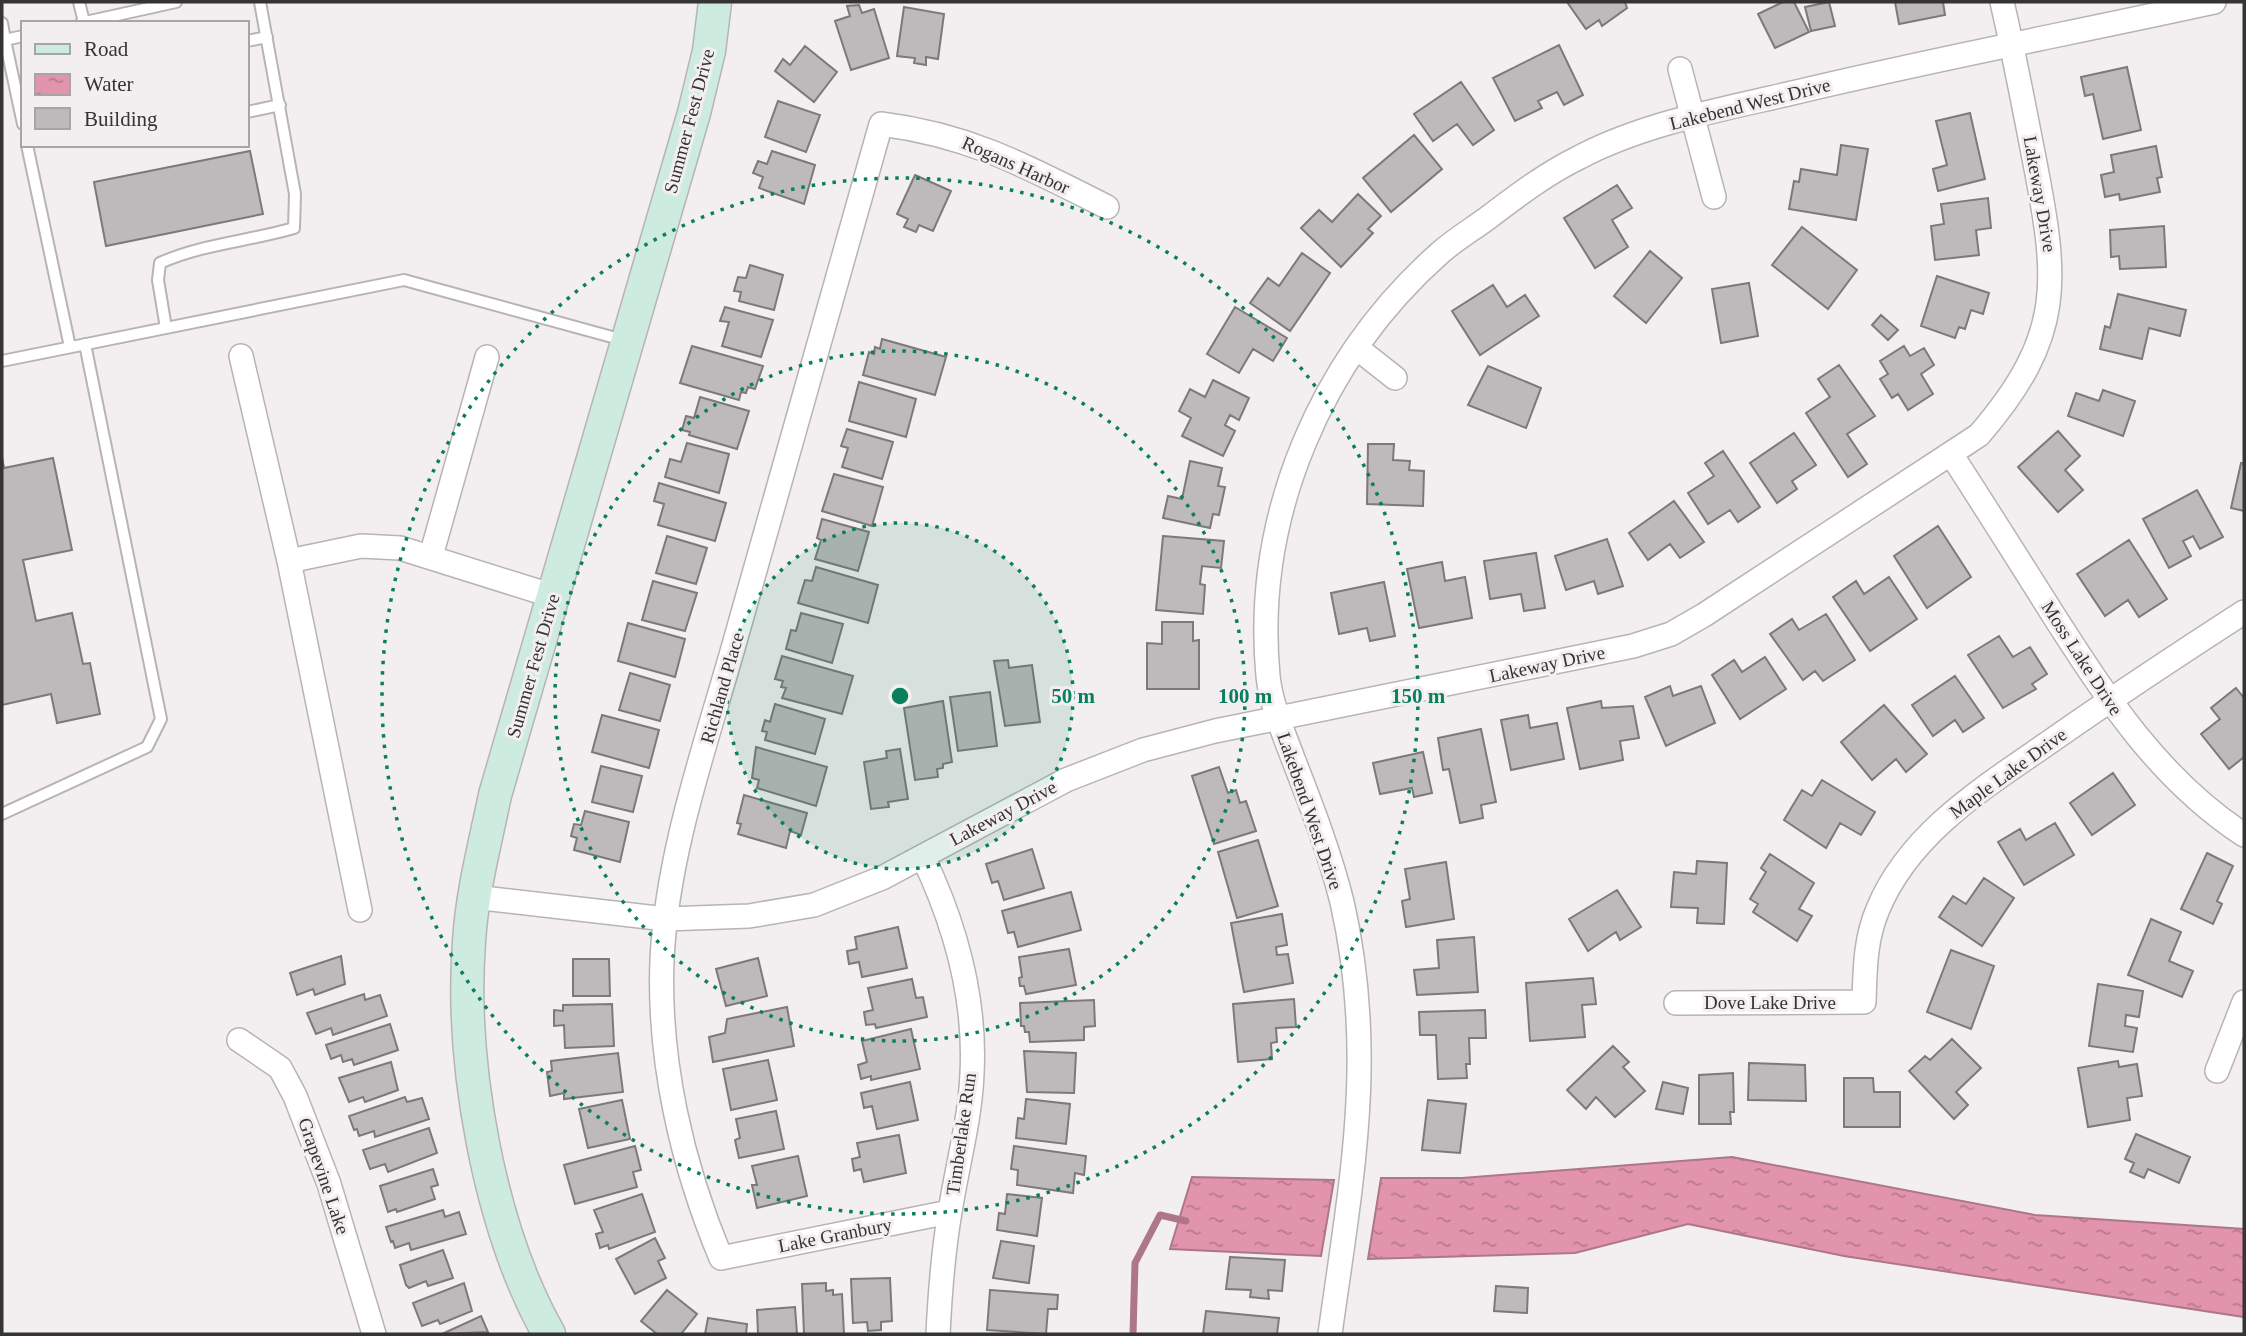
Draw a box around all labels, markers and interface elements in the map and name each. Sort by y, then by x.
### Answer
legend [21,21,248,147]
text: Road [84,37,129,61]
street label: Summer Fest Drive [660,46,718,196]
text: Water [84,72,134,96]
street label: Lakebend West Drive [1667,74,1833,134]
text: Building [84,107,158,131]
street label: Rogans Harbor [959,132,1074,198]
street label: Lakeway Drive [2019,134,2061,254]
street label: Summer Fest Drive [502,592,564,740]
street label: Moss Lake Drive [2037,597,2127,719]
street label: Richland Place [696,630,748,746]
street label: Lakeway Drive [1487,642,1607,686]
centre of rings [888,684,912,708]
text: 50 m [1051,684,1095,708]
text: 100 m [1218,684,1273,708]
text: 150 m [1391,684,1446,708]
street label: Maple Lake Drive [1945,724,2071,822]
street label: Lakebend West Drive [1273,730,1347,892]
street label: Lakeway Drive [946,776,1060,850]
street label: Dove Lake Drive [1704,992,1836,1013]
street label: Timberlake Run [942,1071,980,1197]
street label: Grapevine Lake [294,1115,354,1237]
street label: Lake Granbury [776,1214,894,1256]

